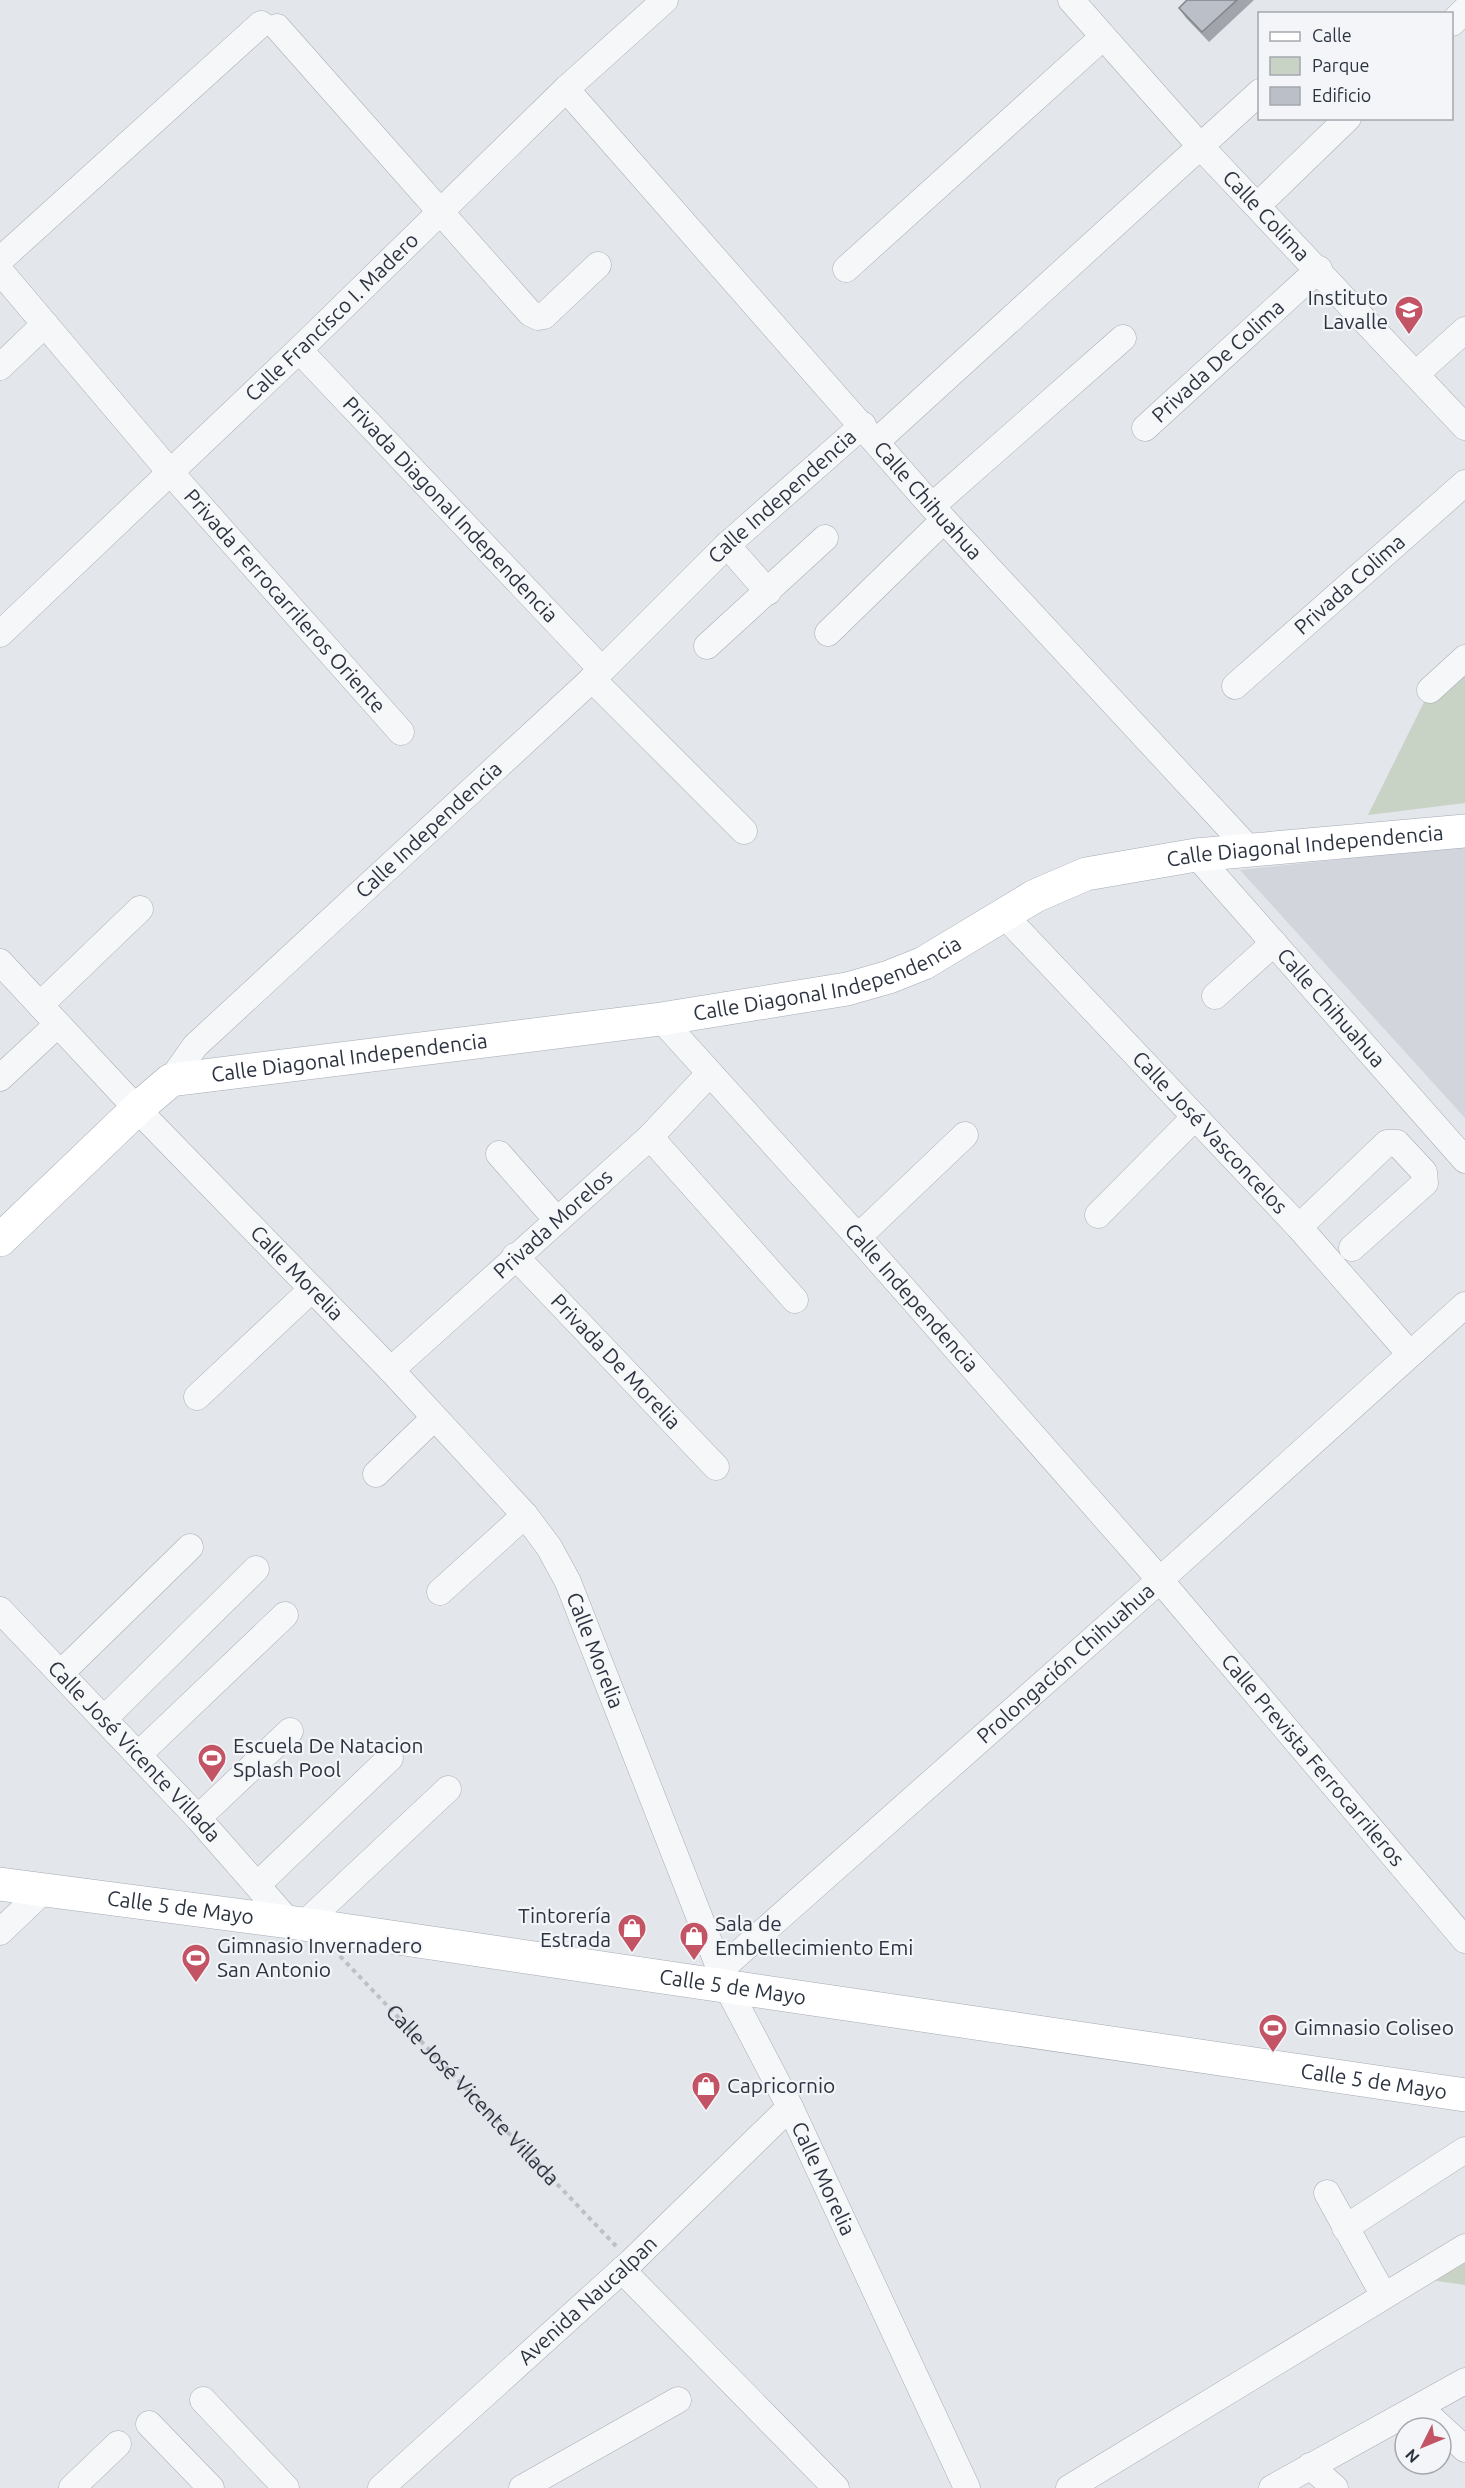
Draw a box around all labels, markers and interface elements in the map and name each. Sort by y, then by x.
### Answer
legend [1258,12,1453,120]
text: Calle [1312,25,1352,45]
text: Parque [1312,55,1369,75]
text: Edificio [1312,85,1371,105]
street label: Calle Colima [1218,165,1315,266]
street label: Calle Francisco I. Madero [240,227,423,406]
place label: Instituto Lavalle [1307,285,1388,333]
street label: Privada De Colima [1146,294,1288,427]
school or university icon: Instituto Lavalle [1393,294,1425,336]
street label: Privada Diagonal Independencia [339,391,563,627]
street label: Calle Independencia [703,424,861,568]
street label: Calle Chihuahua [869,436,988,564]
street label: Privada Ferrocarrileros Oriente [180,484,391,717]
street label: Privada Colima [1289,529,1409,639]
street label: Calle Independencia [350,756,506,902]
street label: Calle Diagonal Independencia [1165,820,1444,871]
street label: Calle Diagonal Independencia [691,931,965,1025]
street label: Calle Chihuahua [1273,943,1391,1072]
street label: Calle Diagonal Independencia [210,1028,489,1086]
street label: Calle José Vasconcelos [1128,1046,1293,1218]
street label: Privada Morelos [488,1164,617,1283]
street label: Calle Independencia [841,1218,984,1376]
street label: Calle Morelia [246,1220,349,1325]
street label: Privada De Morelia [547,1289,686,1433]
street label: Prolongación Chihuahua [971,1578,1159,1748]
street label: Calle Morelia [562,1589,629,1712]
street label: Calle Prevista Ferrocarrileros [1217,1649,1410,1870]
street label: Calle José Vicente Villada [44,1655,226,1846]
place label: Escuela De Natacion Splash Pool [233,1733,424,1781]
sports icon: Escuela De Natacion Splash Pool [196,1742,228,1784]
street label: Calle 5 de Mayo [106,1885,255,1928]
place label: Tintorería Estrada [518,1903,611,1951]
place label: Sala de Embellecimiento Emi [715,1911,913,1959]
shop icon: Tintorería Estrada [616,1912,648,1954]
shop icon: Sala de Embellecimiento Emi [678,1920,710,1962]
place label: Gimnasio Invernadero San Antonio [217,1933,422,1981]
sports icon: Gimnasio Invernadero San Antonio [180,1942,212,1984]
street label: Calle 5 de Mayo [658,1964,808,2009]
street label: Calle José Vicente Villada [382,1999,565,2190]
sports icon: Gimnasio Coliseo [1257,2012,1289,2054]
place label: Gimnasio Coliseo [1294,2015,1454,2039]
street label: Calle 5 de Mayo [1299,2058,1449,2103]
shop icon: Capricornio [690,2070,722,2112]
place label: Capricornio [727,2073,835,2097]
street label: Calle Morelia [787,2118,861,2239]
street label: Avenida Naucalpan [513,2231,661,2369]
north arrow [1393,2416,1453,2476]
text: N [1401,2446,1423,2467]

